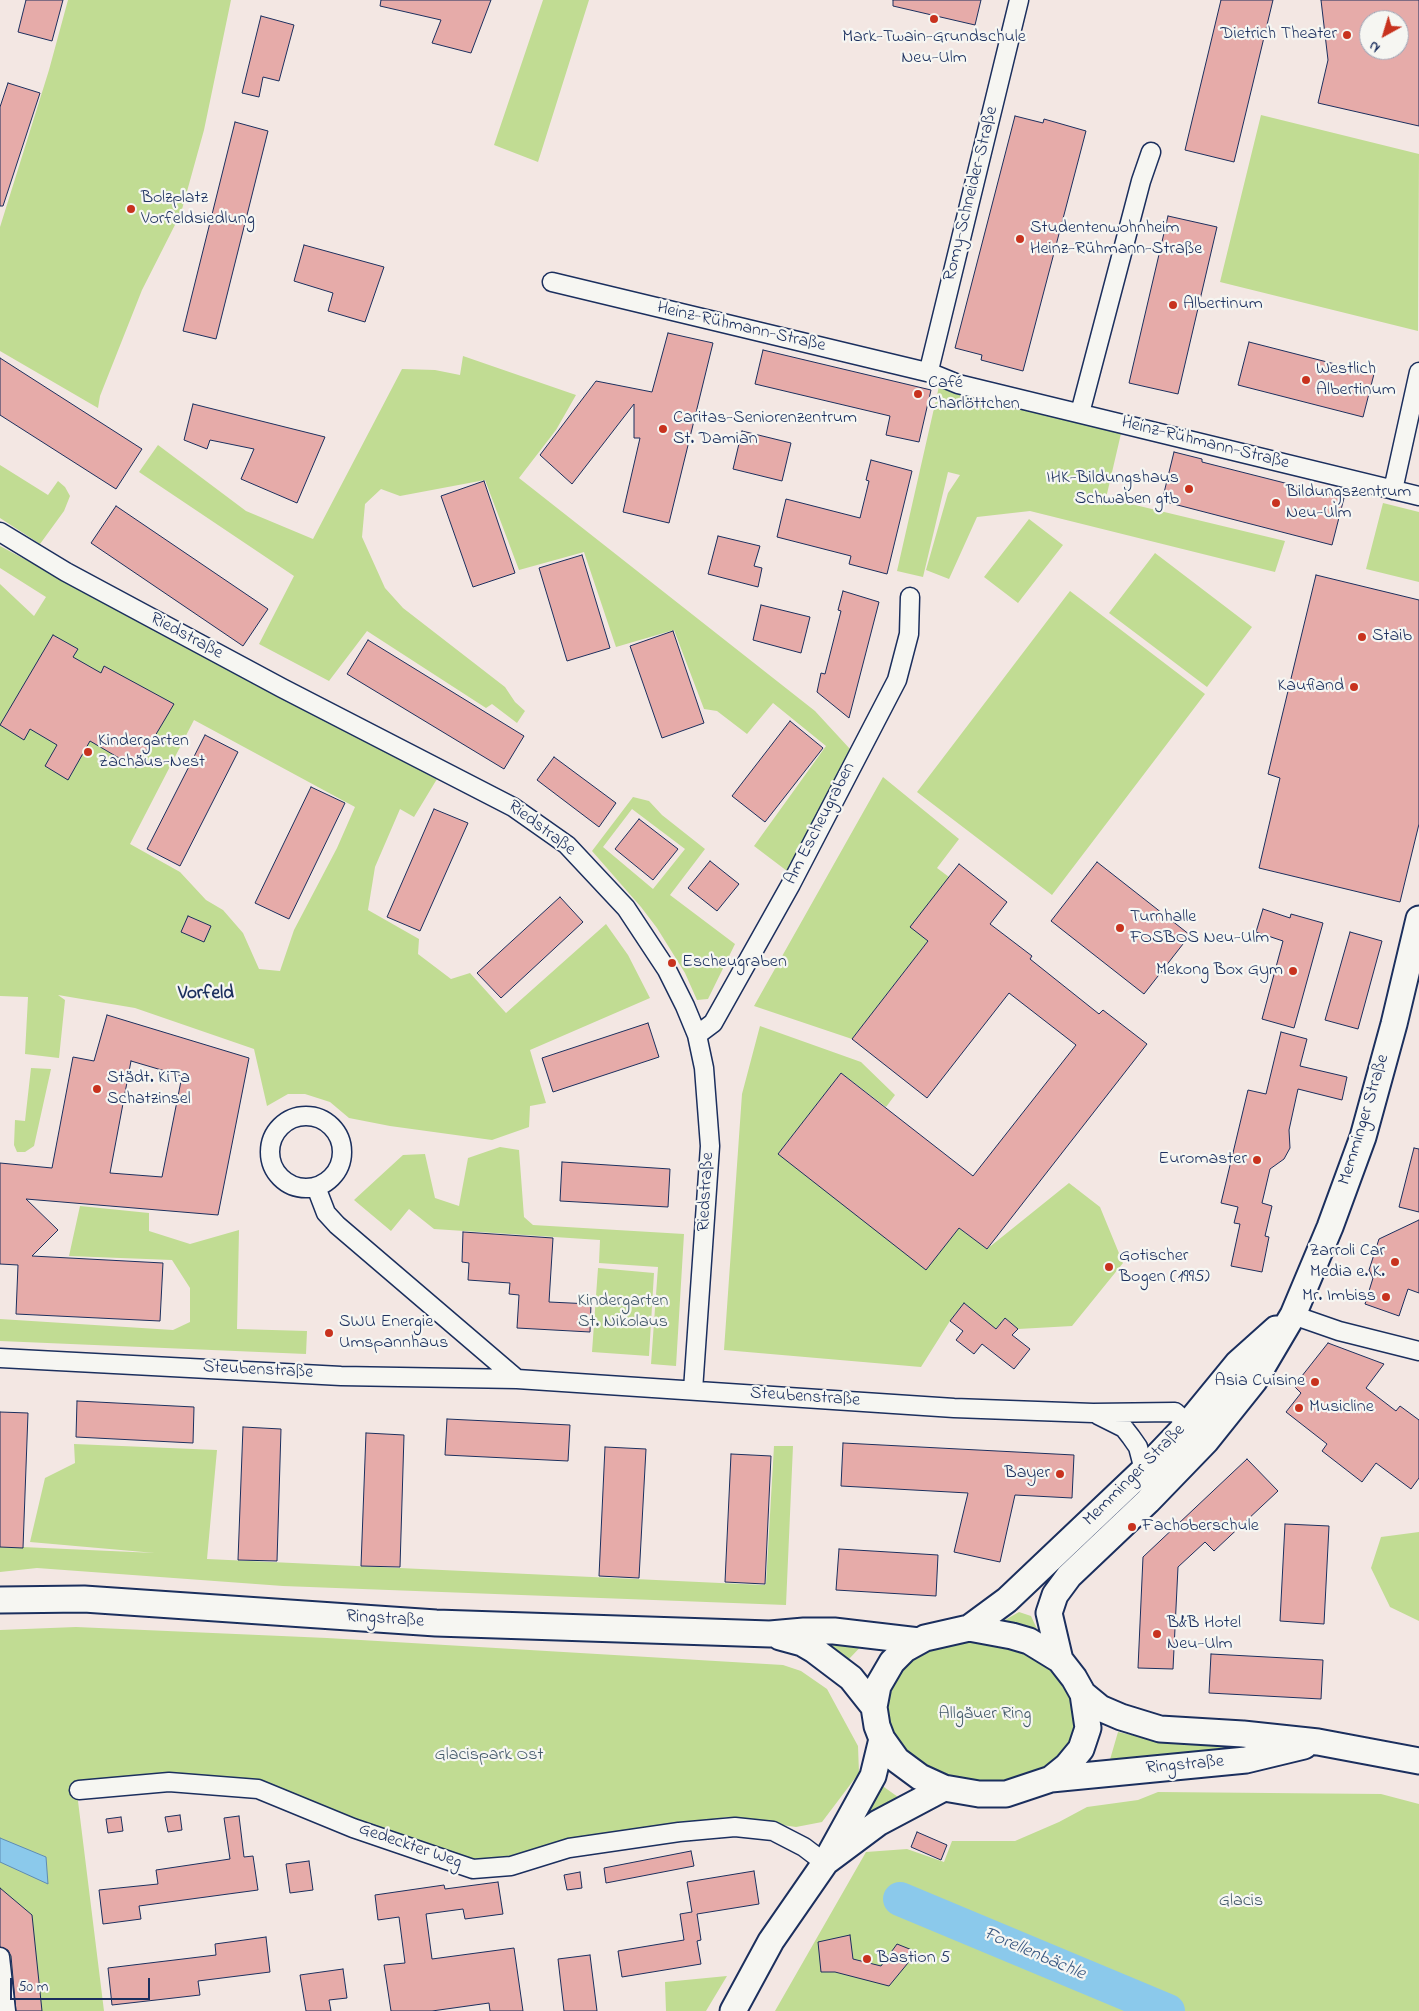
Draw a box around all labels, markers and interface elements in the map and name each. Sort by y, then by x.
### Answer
north arrow [1359,10,1409,60]
marker: Mark-Twain-Grundschule Neu-Ulm [928,13,940,25]
place label: Dietrich Theater [1220,24,1337,46]
place label: Mark-Twain-Grundschule Neu-Ulm [842,27,1026,70]
marker: Dietrich Theater [1341,29,1353,41]
text: N [1365,35,1385,57]
street label: Romy-Schneider-Straße [940,104,1004,284]
place label: Bolzplatz Vorfeldsiedlung [141,188,255,230]
marker: Bolzplatz Vorfeldsiedlung [125,203,137,215]
place label: Studentenwohnheim Heinz-Rühmann-Straße [1030,218,1202,260]
marker: Studentenwohnheim Heinz-Rühmann-Straße [1014,233,1026,245]
place label: Albertinum [1183,294,1263,316]
street label: Heinz-Rühmann-Straße [655,298,827,358]
marker: Albertinum [1167,299,1179,311]
place label: Westlich Albertinum [1316,359,1396,402]
place label: Café Charlöttchen [928,373,1020,416]
marker: Westlich Albertinum [1300,374,1312,386]
marker: Café Charlöttchen [912,388,924,400]
place label: Caritas-Seniorenzentrum St. Damian [673,408,857,450]
street label: Heinz-Rühmann-Straße [1119,413,1291,475]
marker: Caritas-Seniorenzentrum St. Damian [657,423,669,435]
place label: IHK-Bildungshaus Schwaben gtb [1046,468,1179,510]
place label: Bildungszentrum Neu-Ulm [1286,482,1411,524]
marker: IHK-Bildungshaus Schwaben gtb [1183,483,1195,495]
marker: Bildungszentrum Neu-Ulm [1270,497,1282,509]
street label: Riedstraße [146,609,226,665]
place label: Staib [1372,626,1412,648]
marker: Staib [1356,631,1368,643]
place label: Kaufland [1278,676,1344,698]
marker: Kaufland [1348,681,1360,693]
place label: Kindergarten Zachäus-Nest [98,731,205,774]
marker: Kindergarten Zachäus-Nest [82,746,94,758]
street label: Am Escheugraben [781,759,861,889]
street label: Riedstraße [503,796,579,862]
place label: Turnhalle FOSBOS Neu-Ulm [1130,907,1269,950]
marker: Turnhalle FOSBOS Neu-Ulm [1114,922,1126,934]
place label: Escheugraben [682,952,787,974]
marker: Escheugraben [666,957,678,969]
place label: Mekong Box Gym [1156,960,1283,982]
marker: Mekong Box Gym [1287,965,1299,977]
district label: Vorfeld [178,984,234,1006]
street label: Memminger Straße [1335,1052,1395,1188]
place label: Städt. KiTa Schatzinsel [107,1068,191,1110]
marker: Städt. KiTa Schatzinsel [91,1083,103,1095]
place label: Euromaster [1158,1149,1247,1171]
street label: Riedstraße [694,1152,720,1232]
marker: Euromaster [1251,1154,1263,1166]
place label: Zarroli Car Media e. K. [1309,1241,1385,1284]
place label: Gotischer Bogen (1995) [1119,1246,1210,1288]
marker: Zarroli Car Media e. K. [1389,1256,1401,1268]
marker: Gotischer Bogen (1995) [1103,1261,1115,1273]
place label: Mr. Imbiss [1302,1286,1376,1308]
park label: Kindergarten St. Nikolaus [578,1291,668,1334]
marker: Mr. Imbiss [1380,1291,1392,1303]
place label: SWU Energie Umspannhaus [339,1312,448,1355]
marker: SWU Energie Umspannhaus [323,1327,335,1339]
street label: Steubenstraße [202,1357,314,1385]
place label: Asia Cuisine [1215,1371,1305,1393]
marker: Asia Cuisine [1309,1376,1321,1388]
street label: Steubenstraße [749,1383,861,1413]
place label: Musicline [1309,1397,1374,1419]
marker: Musicline [1293,1402,1305,1414]
street label: Memminger Straße [1079,1420,1191,1532]
place label: Bayer [1005,1463,1050,1485]
marker: Bayer [1054,1468,1066,1480]
place label: Fachoberschule [1142,1516,1259,1538]
marker: Fachoberschule [1126,1521,1138,1533]
street label: Ringstraße [345,1607,425,1633]
place label: B&B Hotel Neu-Ulm [1167,1613,1241,1656]
marker: B&B Hotel Neu-Ulm [1151,1628,1163,1640]
park label: Allgäuer Ring [939,1704,1031,1726]
park label: Glacispark Ost [435,1745,543,1767]
street label: Ringstraße [1145,1752,1225,1780]
street label: Gedeckter Weg [356,1819,464,1875]
park label: Glacis [1219,1891,1263,1913]
water label: Forellenbächle [980,1923,1088,1987]
place label: Bastion 5 [877,1948,950,1970]
marker: Bastion 5 [861,1953,873,1965]
scale bar [12,1968,152,2000]
text: 50 m [18,1976,48,1998]

